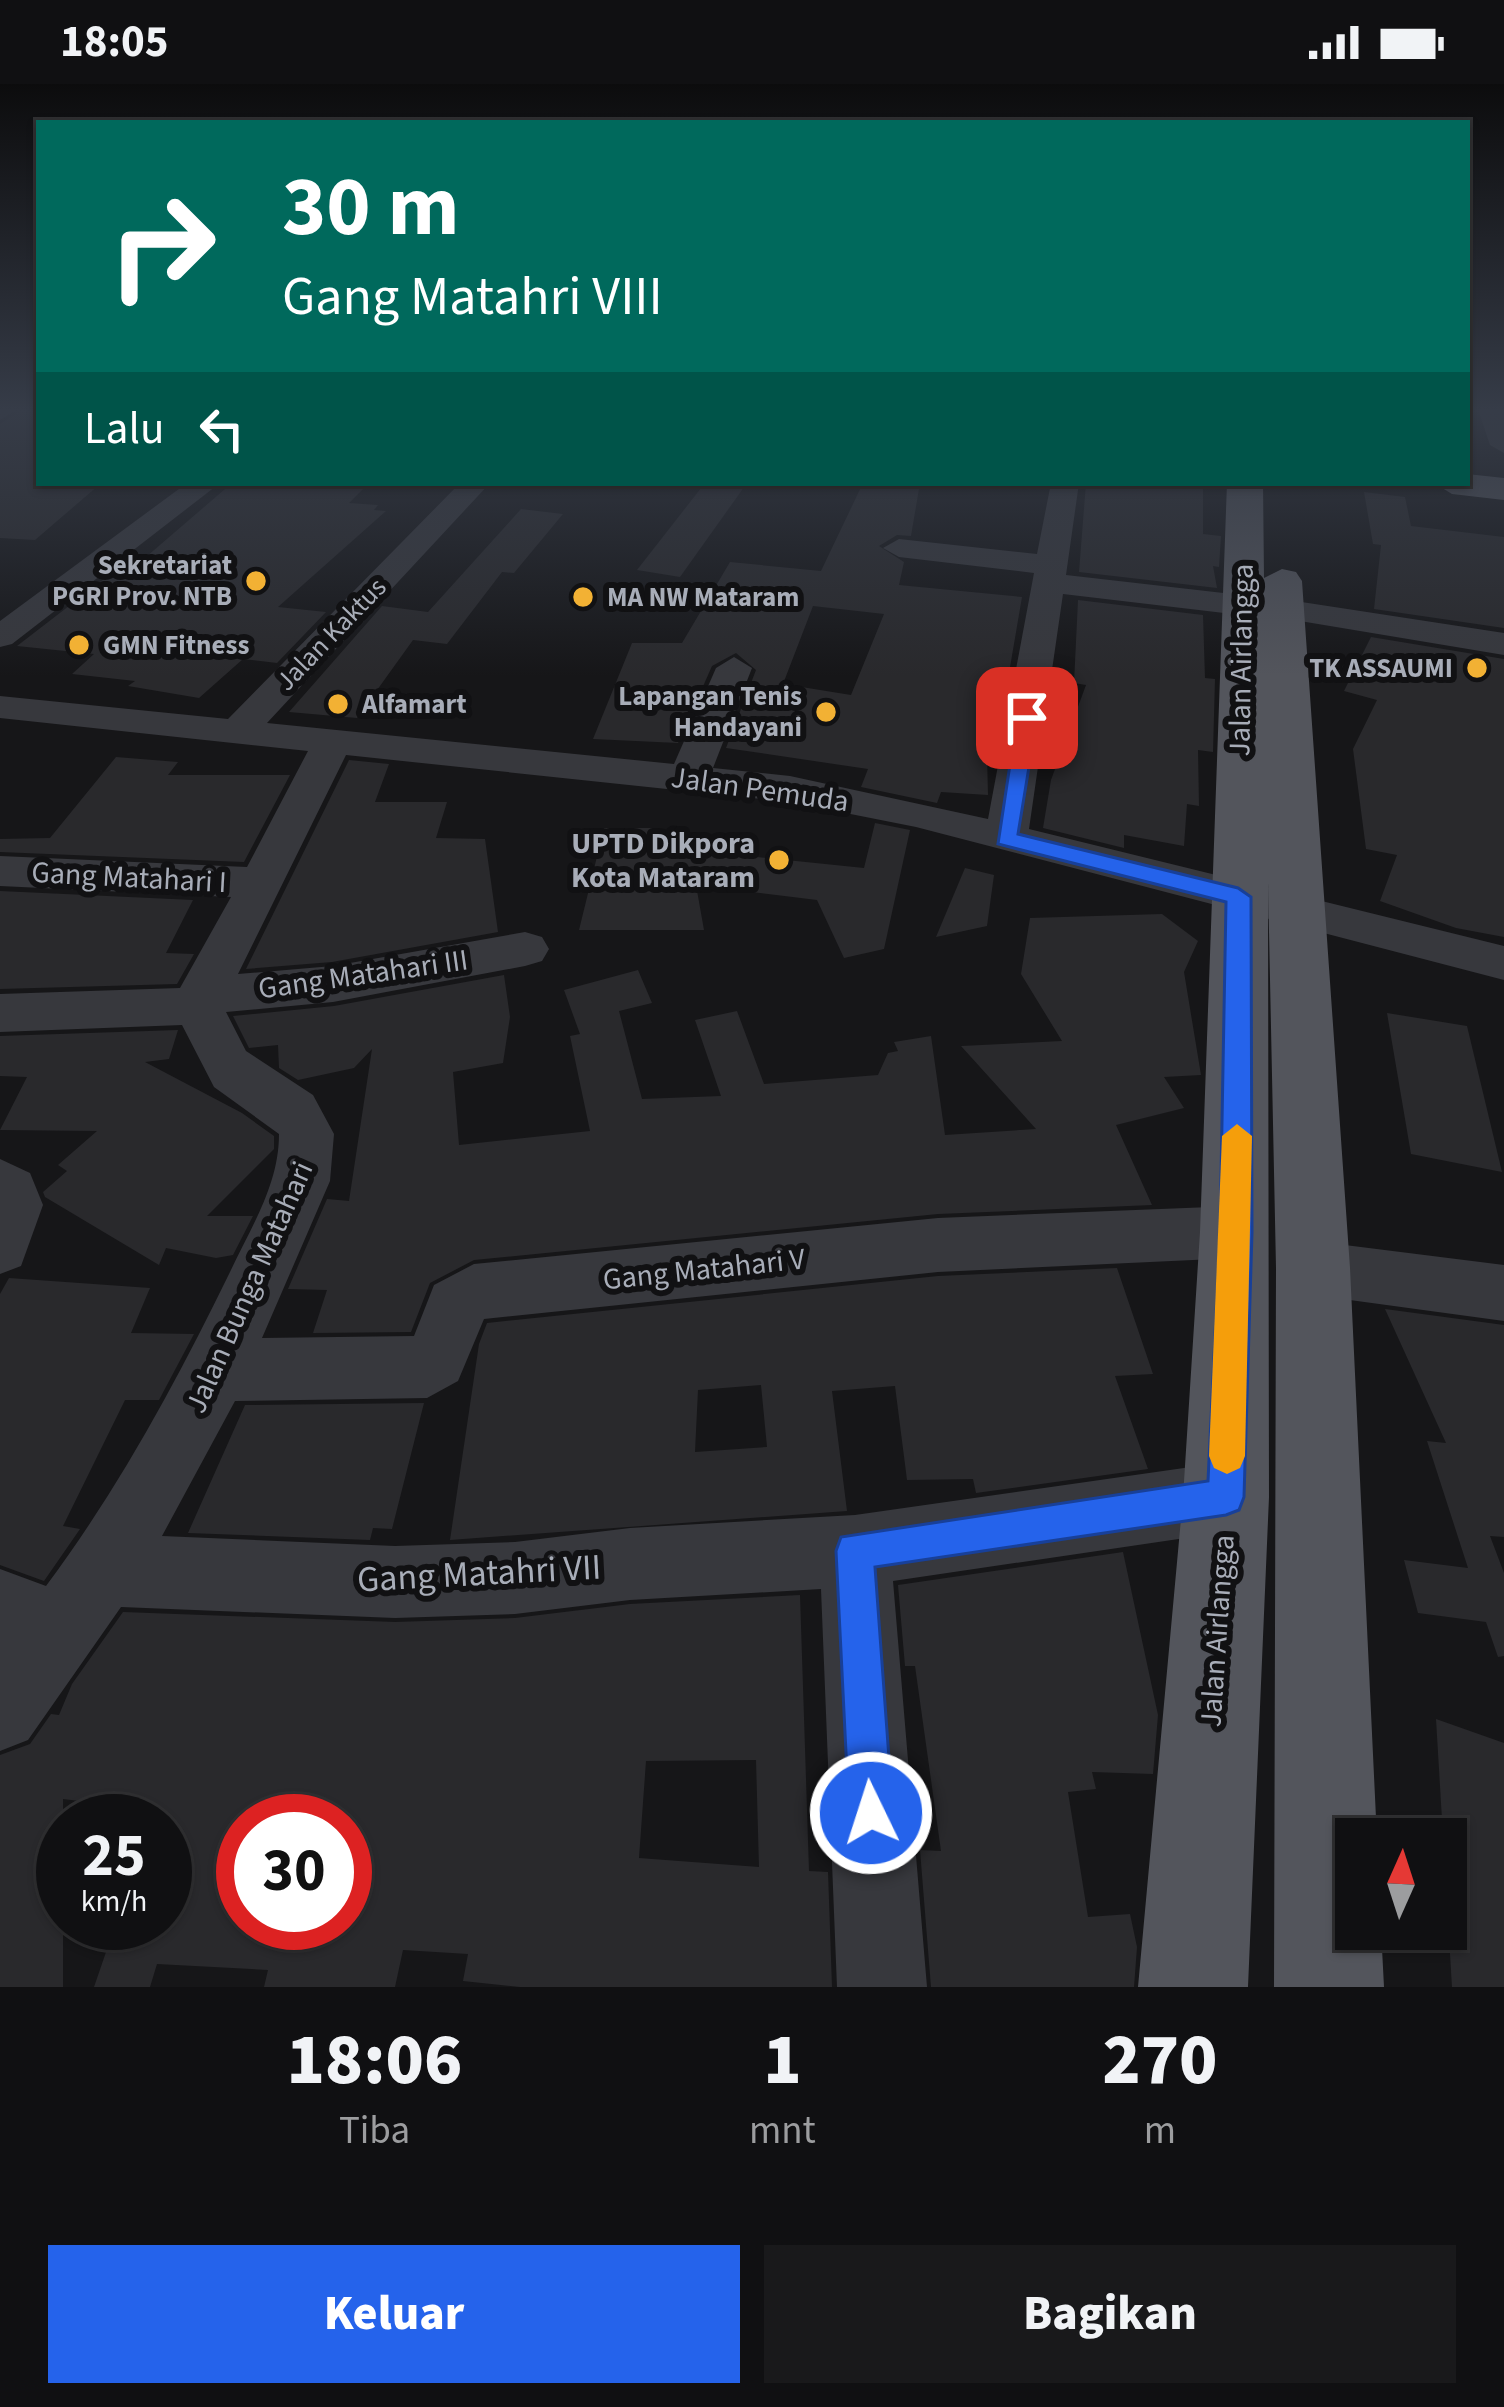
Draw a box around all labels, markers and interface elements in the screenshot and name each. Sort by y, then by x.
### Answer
text: 18:05 [60,10,169,74]
text: 30 m [282,148,460,268]
icon: right [84,168,240,324]
text: Gang Matahri VIII [282,259,663,336]
icon: left [189,396,255,462]
text: Lalu [84,397,165,461]
place label: Sekretariat PGRI Prov. NTB [52,546,232,616]
street label: Jalan Airlangga [1218,563,1265,757]
marker: Sekretariat PGRI Prov. NTB [243,568,269,594]
street label: Jalan Kaktus [267,569,396,700]
place label: MA NW Mataram [607,578,799,617]
marker: MA NW Mataram [570,584,596,610]
place label: GMN Fitness [103,626,249,665]
marker: GMN Fitness [66,632,92,658]
place label: TK ASSAUMI [1309,649,1453,688]
marker: TK ASSAUMI [1464,655,1490,681]
pin [976,667,1078,769]
place label: Lapangan Tenis Handayani [618,677,802,747]
place label: Alfamart [361,685,467,724]
icon: arrive [994,685,1060,751]
marker: Alfamart [325,691,351,717]
marker: Lapangan Tenis Handayani [813,699,839,725]
street label: Jalan Pemuda [668,756,851,823]
place label: UPTD Dikpora Kota Mataram [571,822,755,899]
marker: UPTD Dikpora Kota Mataram [766,847,792,873]
street label: Gang Matahari I [30,851,228,904]
street label: Gang Matahari III [256,939,471,1010]
street label: Jalan Bunga Matahari [175,1155,324,1420]
street label: Gang Matahari V [601,1237,808,1301]
street label: Jalan Airlangga [1189,1533,1246,1729]
street label: Gang Matahri VII [356,1542,602,1605]
position arrow [808,1750,934,1876]
speed limit sign: 30 [216,1794,372,1950]
text: 25 [82,1814,146,1899]
north arrow [1335,1818,1467,1950]
map controls [1335,1818,1467,1950]
text: km/h [81,1880,147,1923]
text: 18:06 [286,2009,463,2112]
text: 1 [763,2009,802,2112]
text: 270 [1102,2009,1218,2112]
text: Tiba [339,2103,410,2159]
text: mnt [749,2103,816,2159]
text: m [1144,2103,1176,2159]
button: Keluar [48,2245,740,2383]
button: Bagikan [764,2245,1456,2383]

